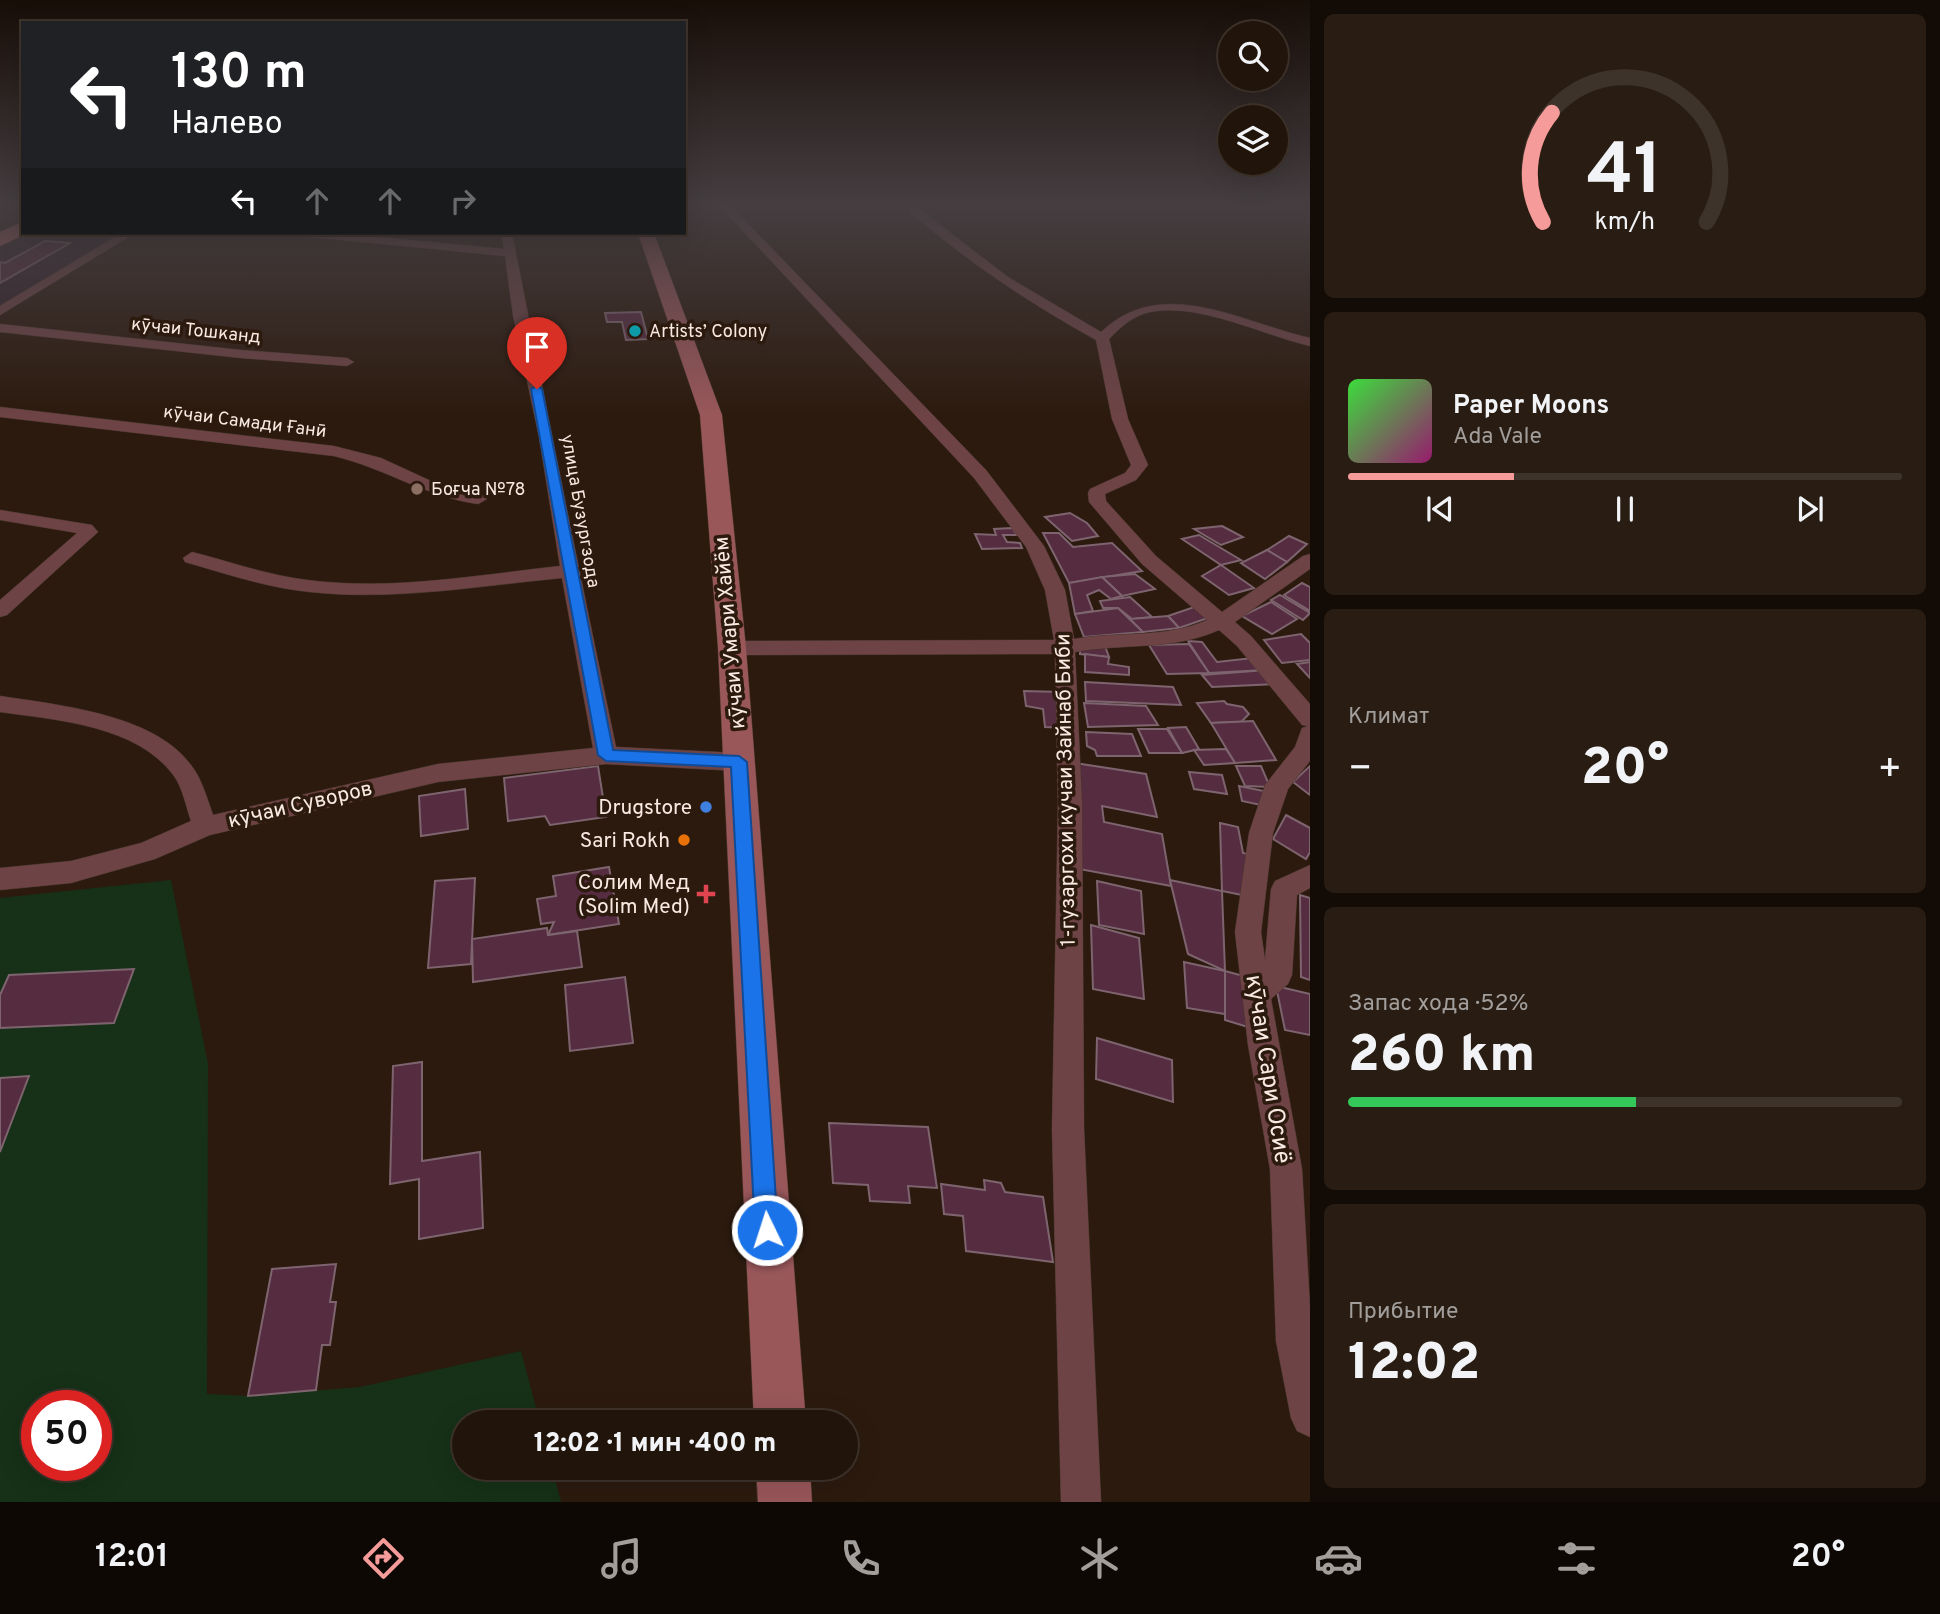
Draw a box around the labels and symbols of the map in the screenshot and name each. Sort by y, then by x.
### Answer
street label: кӯчаи Тошканд [130,313,262,350]
pin [507,317,567,389]
place label: Artists’ Colony [649,321,767,344]
marker: Artists’ Colony [627,323,643,339]
street label: кӯчаи Самади Ғанӣ [162,401,328,444]
street label: улица Бузургзода [555,433,604,590]
place label: Боғча №78 [431,479,526,502]
marker: Боғча №78 [409,481,425,497]
street label: кӯчаи Умари Хайём [709,535,752,730]
street label: 1-гузаргохи кучаи Зайнаб Биби [1050,633,1083,947]
street label: кӯчаи Суворов [225,776,375,835]
place label: Drugstore [598,795,692,822]
marker: Drugstore [698,799,714,815]
place label: Sari Rokh [580,828,670,855]
marker: Sari Rokh [676,832,692,848]
place label: Солим Мед (Solim Med) [578,870,690,921]
marker: Солим Мед (Solim Med) [696,884,716,904]
street label: кӯчаи Сари Осиё [1237,973,1297,1166]
position arrow [730,1193,804,1267]
speed limit sign: 50 [21,1390,112,1481]

